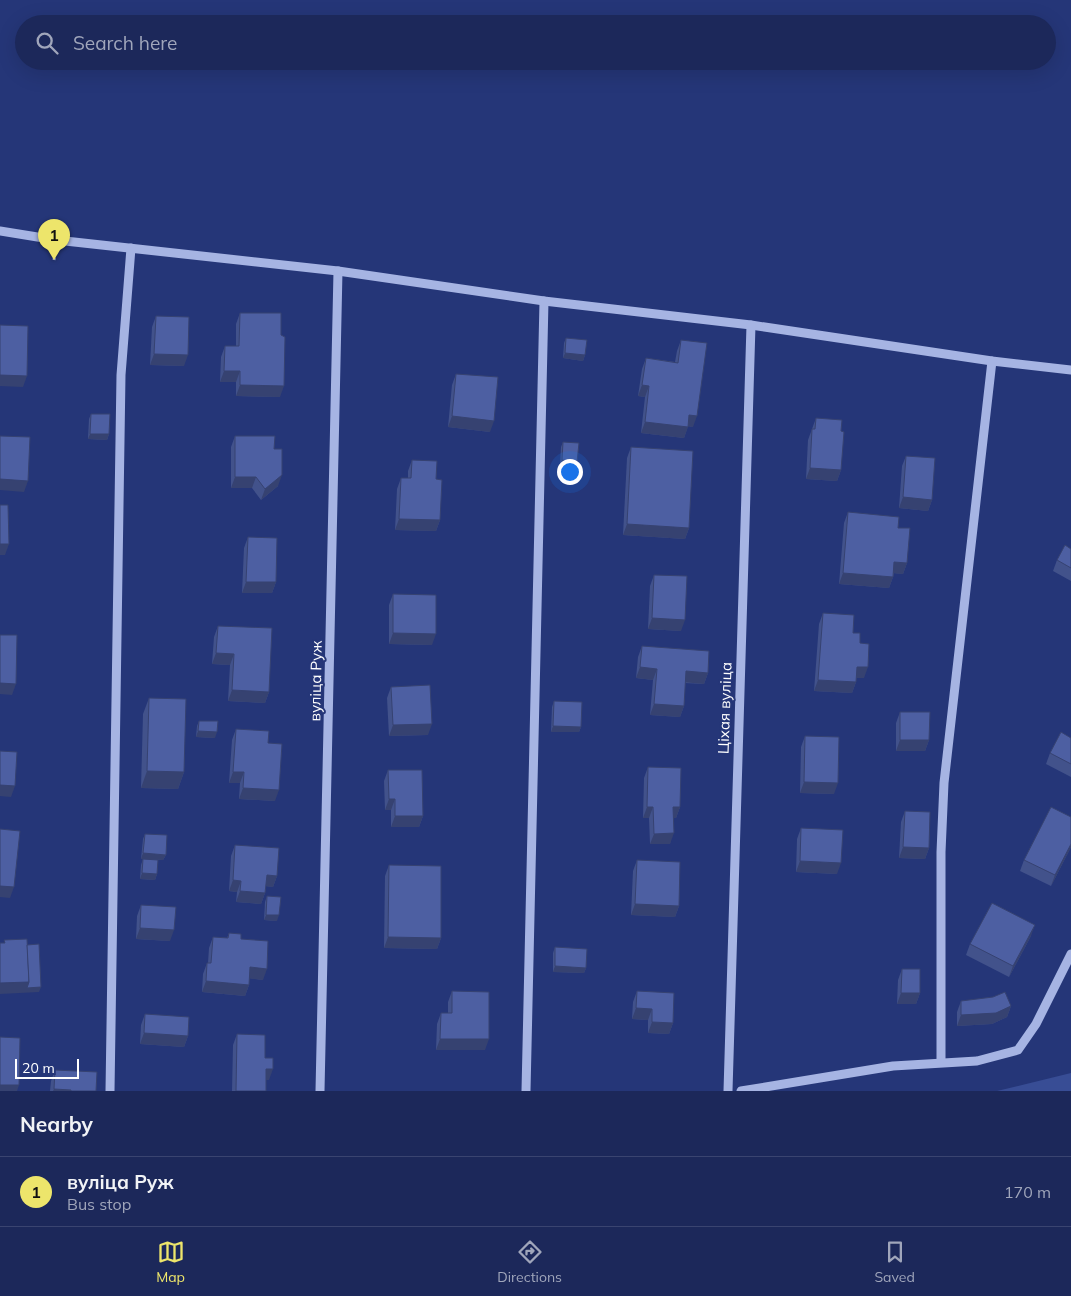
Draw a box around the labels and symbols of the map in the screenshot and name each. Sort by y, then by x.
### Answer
pin: 1 [38,219,70,260]
your location [557,459,583,485]
street label: вуліца Руж [305,640,326,722]
street label: Ціхая вуліца [713,662,736,754]
scale bar [15,1056,79,1079]

